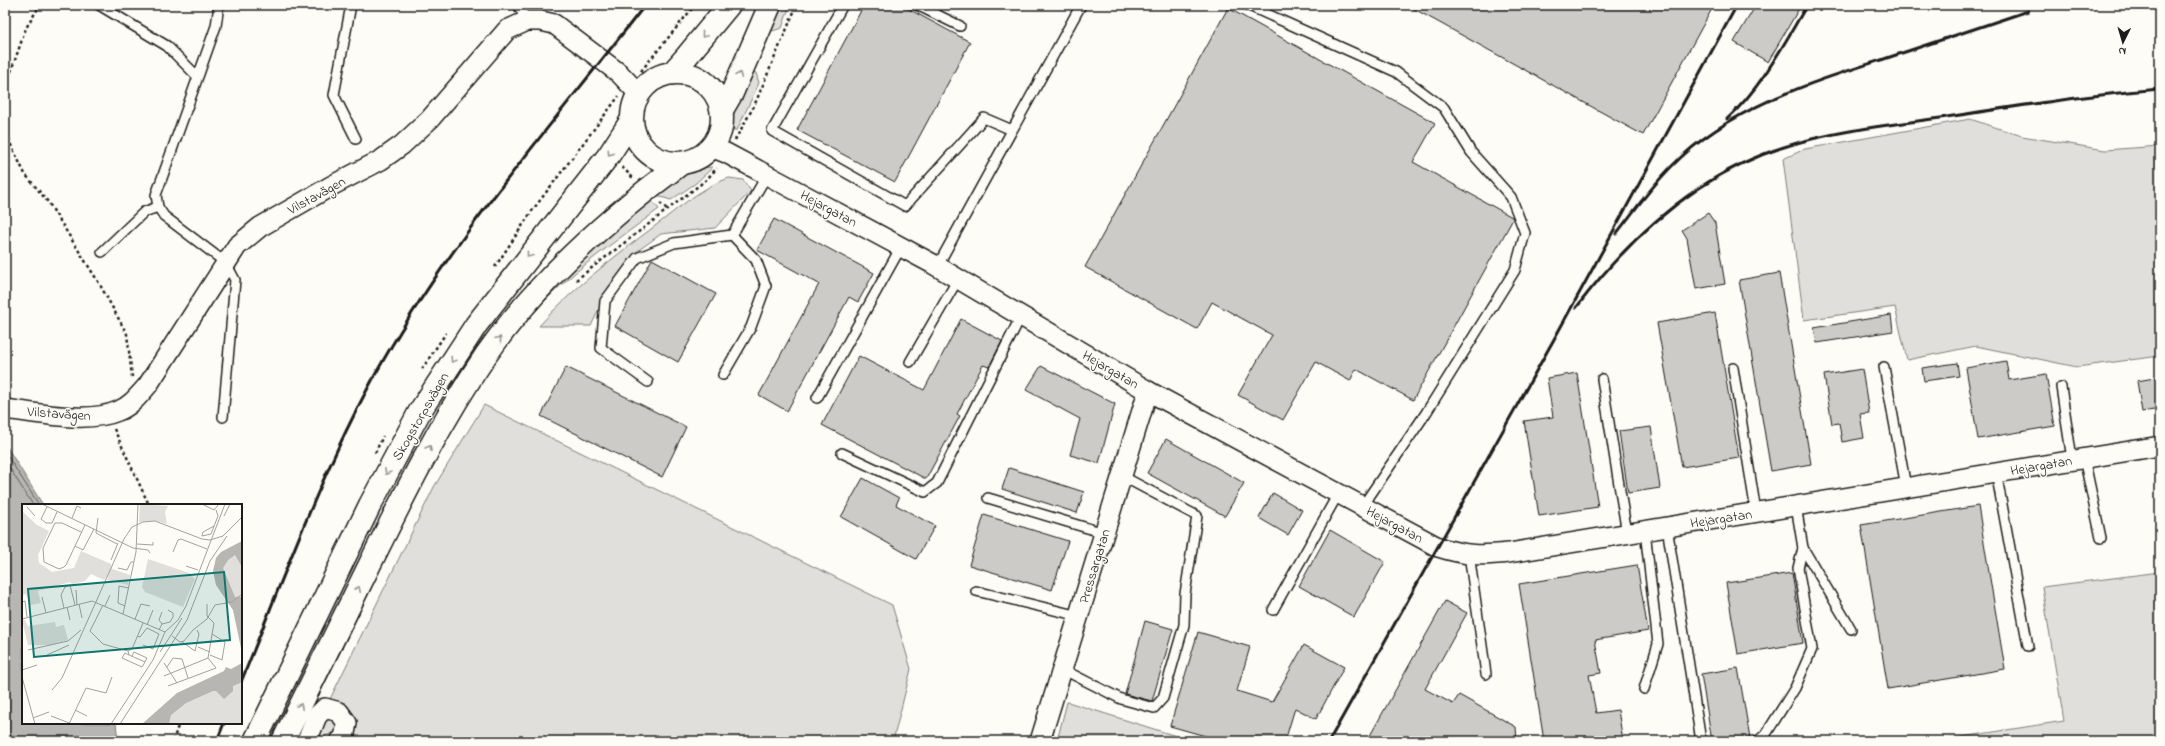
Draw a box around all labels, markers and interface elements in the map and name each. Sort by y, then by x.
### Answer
north arrow [2103,22,2143,62]
one-way arrow [702,31,709,38]
text: N [2118,43,2127,59]
one-way arrow [735,72,743,79]
one-way arrow [607,149,614,156]
street label: Vilstavägen [283,172,350,222]
street label: Hejargatan [795,185,861,234]
one-way arrow [527,251,534,258]
one-way arrow [494,336,501,343]
street label: Hejargatan [1078,346,1142,396]
one-way arrow [451,356,458,363]
street label: Skogstorpsvägen [387,369,456,465]
street label: Vilstavägen [25,402,91,428]
one-way arrow [425,445,432,453]
street label: Hejargatan [2009,451,2074,483]
one-way arrow [385,468,392,476]
street label: Hejargatan [1361,501,1427,550]
inset map [22,504,242,724]
street label: Hejargatan [1689,504,1754,536]
street label: Pressargatan [1074,526,1118,607]
one-way arrow [353,586,361,594]
one-way arrow [296,703,303,710]

